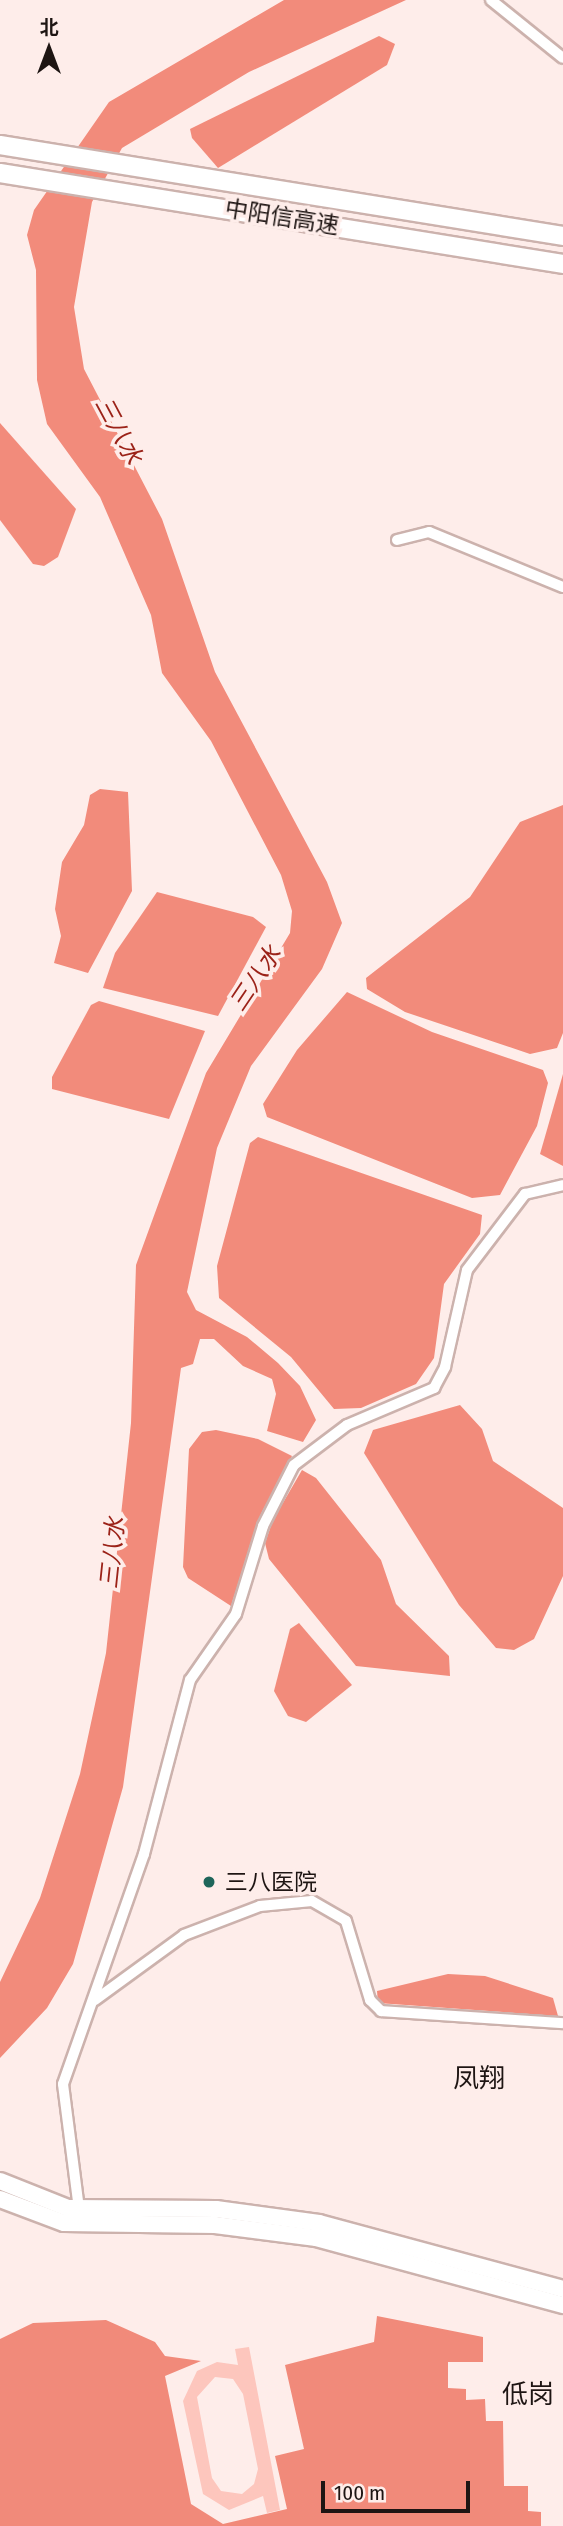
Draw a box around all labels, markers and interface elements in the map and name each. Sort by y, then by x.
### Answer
north arrow [14,14,84,84]
text: 北 [39,16,59,39]
street label: 中阳信高速 [223,194,341,240]
water label: 三八水 [88,392,148,470]
water label: 三八水 [224,941,288,1017]
water label: 三八水 [95,1516,131,1590]
place label: 三八医院 [225,1868,317,1896]
marker: 三八医院 [199,1872,219,1892]
district label: 凤翔 [453,2063,505,2095]
district label: 低岗 [502,2379,554,2411]
scale bar [325,2466,474,2510]
text: 100 m [334,2480,385,2506]

